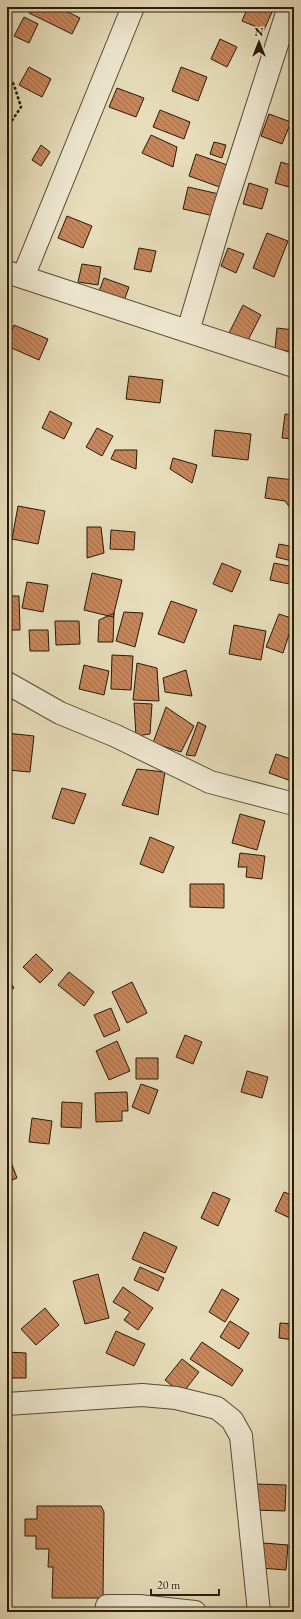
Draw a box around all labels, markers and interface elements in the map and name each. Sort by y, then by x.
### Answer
north arrow [239,22,279,62]
text: N [255,25,264,39]
scale bar [151,1571,219,1597]
text: 20 m [157,1577,181,1593]

